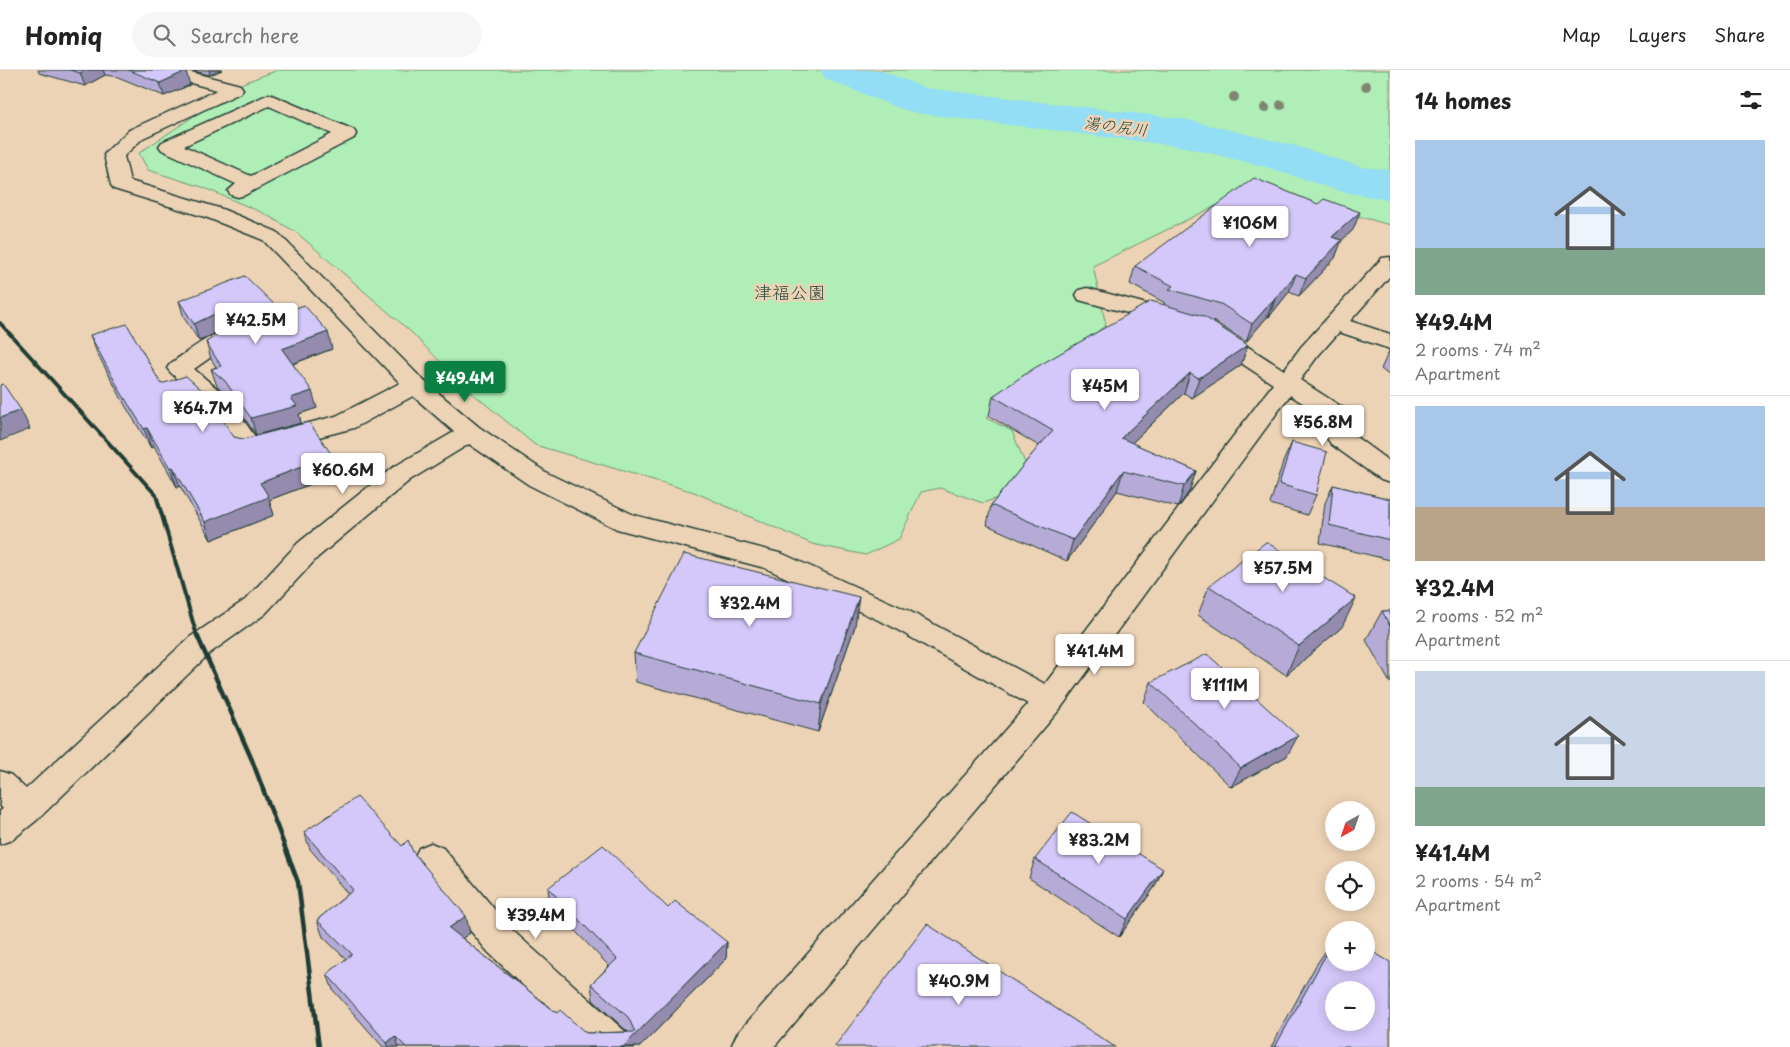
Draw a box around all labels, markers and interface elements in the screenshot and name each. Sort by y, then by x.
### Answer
search box [132,12,482,57]
text: Homiq [25,17,102,53]
icon: search [150,21,178,49]
text: Search here [190,21,299,49]
text: Map [1562,21,1601,48]
text: Layers [1629,21,1686,48]
text: Share [1714,21,1765,48]
text: 14 homes [1415,84,1511,116]
icon: filters [1737,86,1765,114]
water label: 湯の尻川 [1083,109,1149,141]
icon: home [1545,173,1635,263]
pin: ¥106M [1215,206,1285,248]
text: ¥106M [1222,210,1278,234]
park label: 津福公園 [754,278,826,305]
pin: ¥42.5M [215,302,297,345]
text: ¥49.4M [1415,305,1493,337]
text: ¥42.5M [226,307,286,331]
text: 2 rooms · 74 m² [1415,337,1541,361]
pin: ¥49.4M [424,360,506,403]
text: Apartment [1415,361,1500,385]
text: ¥49.4M [435,365,495,389]
pin: ¥45M [1075,368,1135,411]
text: ¥45M [1082,373,1128,397]
pin: ¥64.7M [162,390,244,433]
text: ¥64.7M [173,395,233,419]
pin: ¥56.8M [1282,404,1364,447]
text: ¥56.8M [1293,409,1353,433]
icon: home [1545,438,1635,528]
pin: ¥60.6M [302,452,384,495]
text: ¥60.6M [312,457,374,481]
pin: ¥57.5M [1242,550,1324,593]
text: ¥57.5M [1254,555,1312,579]
text: ¥32.4M [1415,571,1495,603]
pin: ¥32.4M [709,586,791,628]
text: ¥32.4M [720,590,780,614]
text: 2 rooms · 52 m² [1415,603,1543,627]
text: Apartment [1415,627,1500,651]
pin: ¥41.4M [1054,634,1136,676]
text: ¥41.4M [1066,638,1124,662]
pin: ¥111M [1190,668,1260,710]
text: ¥111M [1202,672,1248,696]
icon: home [1545,703,1635,793]
north arrow [1325,801,1375,851]
map controls [1325,801,1375,1031]
pin: ¥83.2M [1058,822,1140,865]
text: ¥83.2M [1069,827,1129,851]
text: ¥41.4M [1415,836,1490,868]
button: locate [1325,861,1375,911]
text: 2 rooms · 54 m² [1415,868,1542,892]
text: Apartment [1415,892,1500,916]
pin: ¥39.4M [495,898,577,940]
text: ¥39.4M [507,902,565,926]
button: + [1325,921,1375,971]
pin: ¥40.9M [918,964,1000,1006]
text: ¥40.9M [929,968,990,992]
button: − [1325,981,1375,1031]

